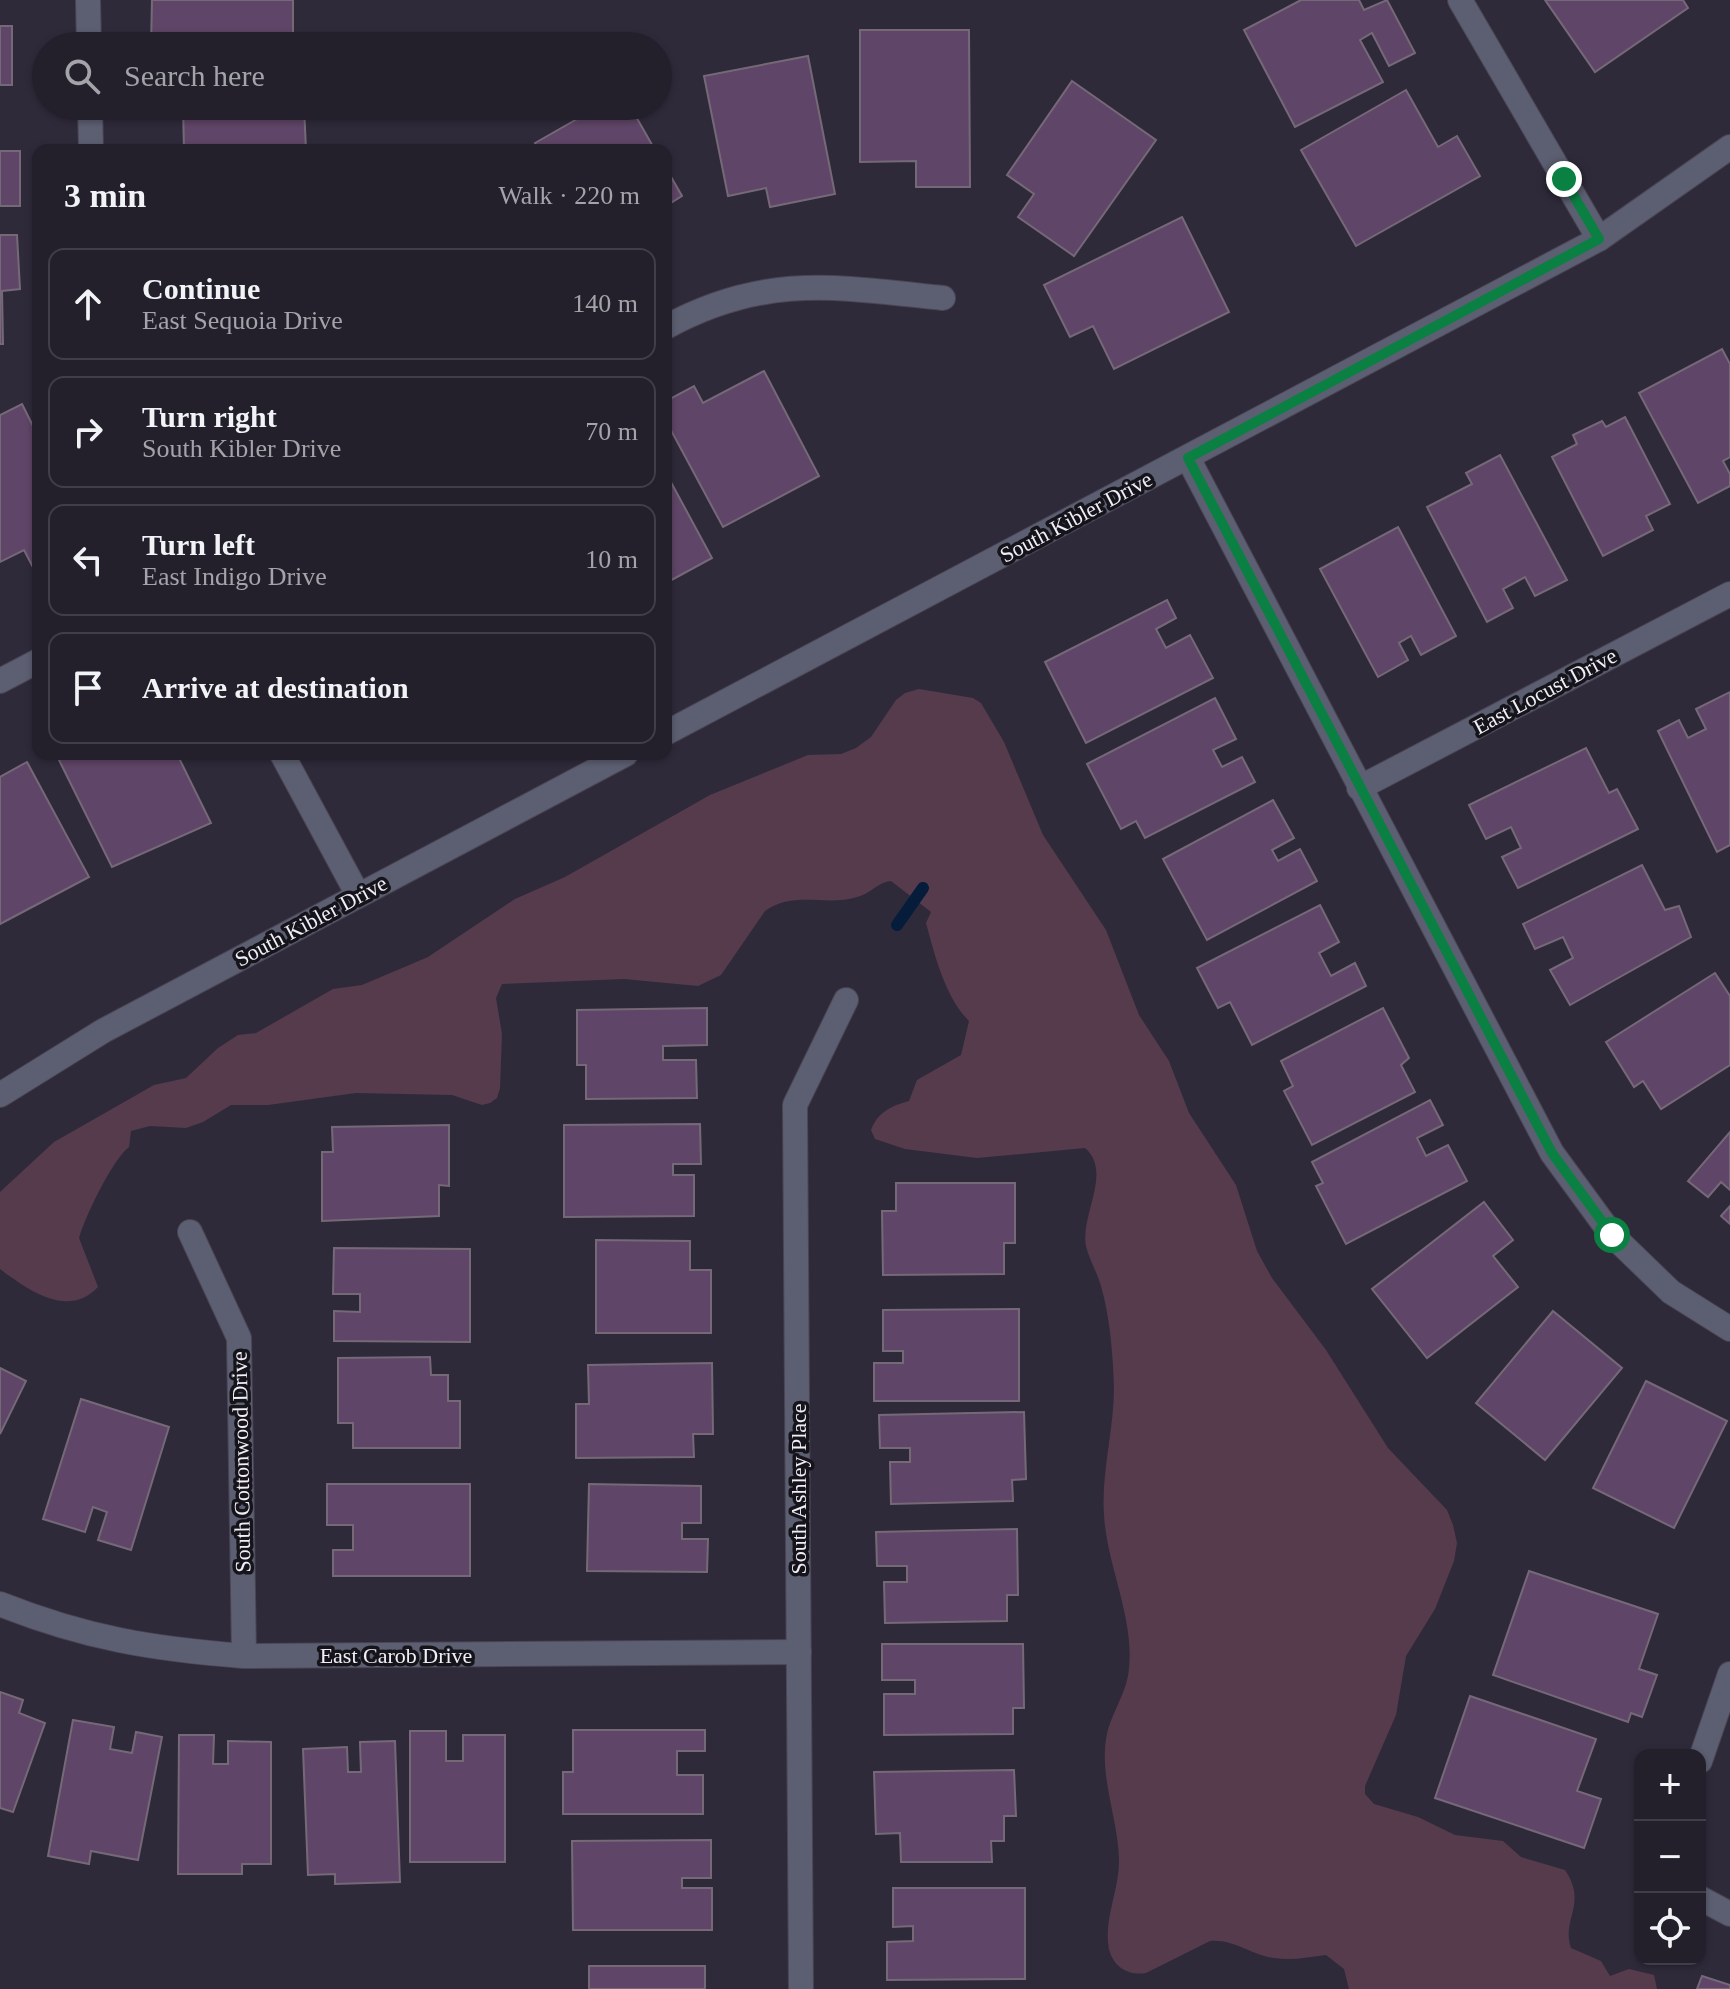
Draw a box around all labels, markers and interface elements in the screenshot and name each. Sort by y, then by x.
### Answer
search box [32,32,672,120]
icon: search [60,54,104,98]
text: Search here [124,59,265,92]
route end [1546,161,1582,197]
text: 3 min [64,177,146,214]
text: Walk · 220 m [498,181,640,210]
text: Continue [142,272,260,305]
icon: ahead [66,282,110,326]
text: 140 m [572,289,638,318]
text: East Sequoia Drive [142,306,343,335]
text: Turn right [142,400,277,433]
icon: right [66,410,110,454]
text: 70 m [585,417,638,446]
text: South Kibler Drive [142,434,341,463]
street label: South Kibler Drive [996,466,1156,568]
text: Turn left [142,528,255,561]
icon: left [66,538,110,582]
text: 10 m [585,545,638,574]
text: East Indigo Drive [142,562,327,591]
street label: East Locust Drive [1469,643,1621,739]
icon: arrive [66,666,110,710]
text: Arrive at destination [142,671,409,704]
street label: South Kibler Drive [231,870,391,972]
route start [1594,1217,1630,1253]
street label: South Cottonwood Drive [227,1351,255,1573]
street label: South Ashley Place [786,1403,811,1575]
street label: East Carob Drive [320,1643,472,1668]
map controls [1634,1749,1706,1965]
button: + [1634,1749,1706,1821]
button: − [1634,1821,1706,1893]
button: locate [1634,1893,1706,1965]

